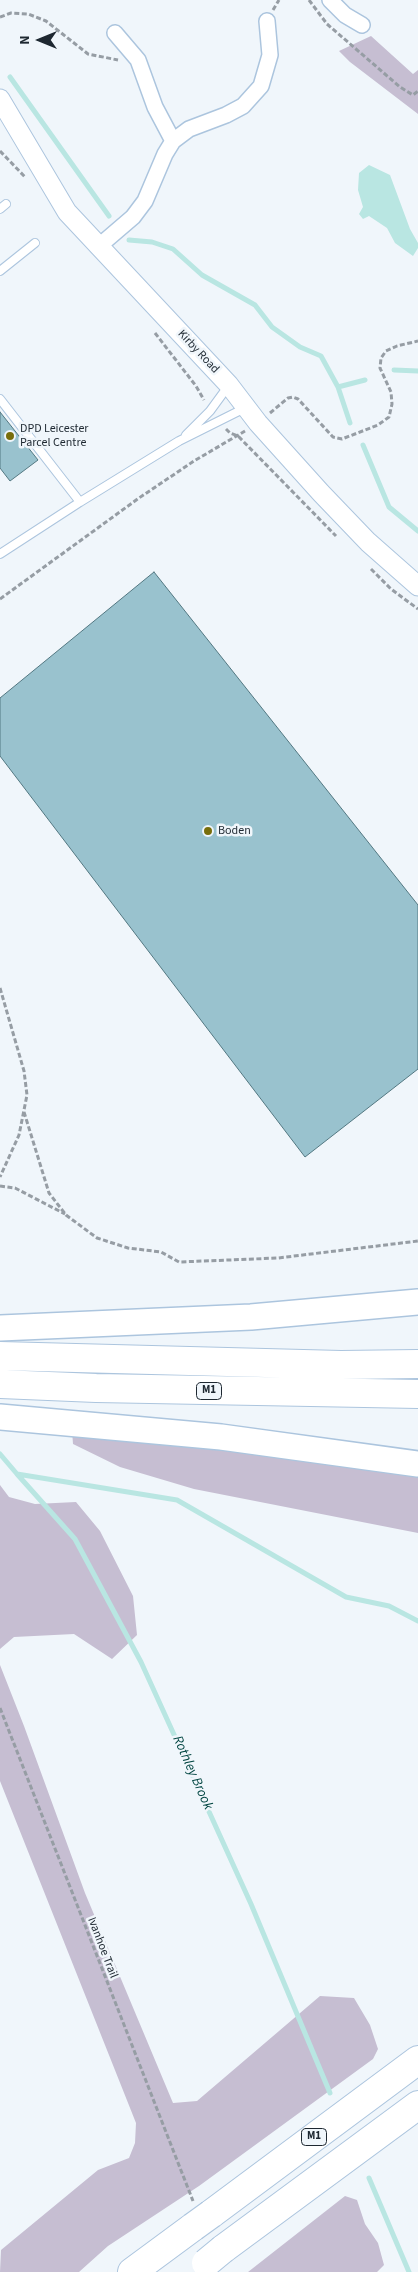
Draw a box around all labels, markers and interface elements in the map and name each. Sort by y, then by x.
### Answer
north arrow [15,15,65,65]
text: N [15,35,35,45]
street label: Kirby Road [174,327,222,377]
place label: DPD Leicester Parcel Centre [20,422,89,450]
marker: DPD Leicester Parcel Centre [4,430,16,442]
place label: Boden [218,824,251,838]
marker: Boden [202,825,214,837]
road number: M1 [196,1382,222,1400]
water label: Rothley Brook [168,1733,216,1813]
street label: Ivanhoe Trail [84,1915,120,1981]
road number: M1 [302,2128,326,2146]

